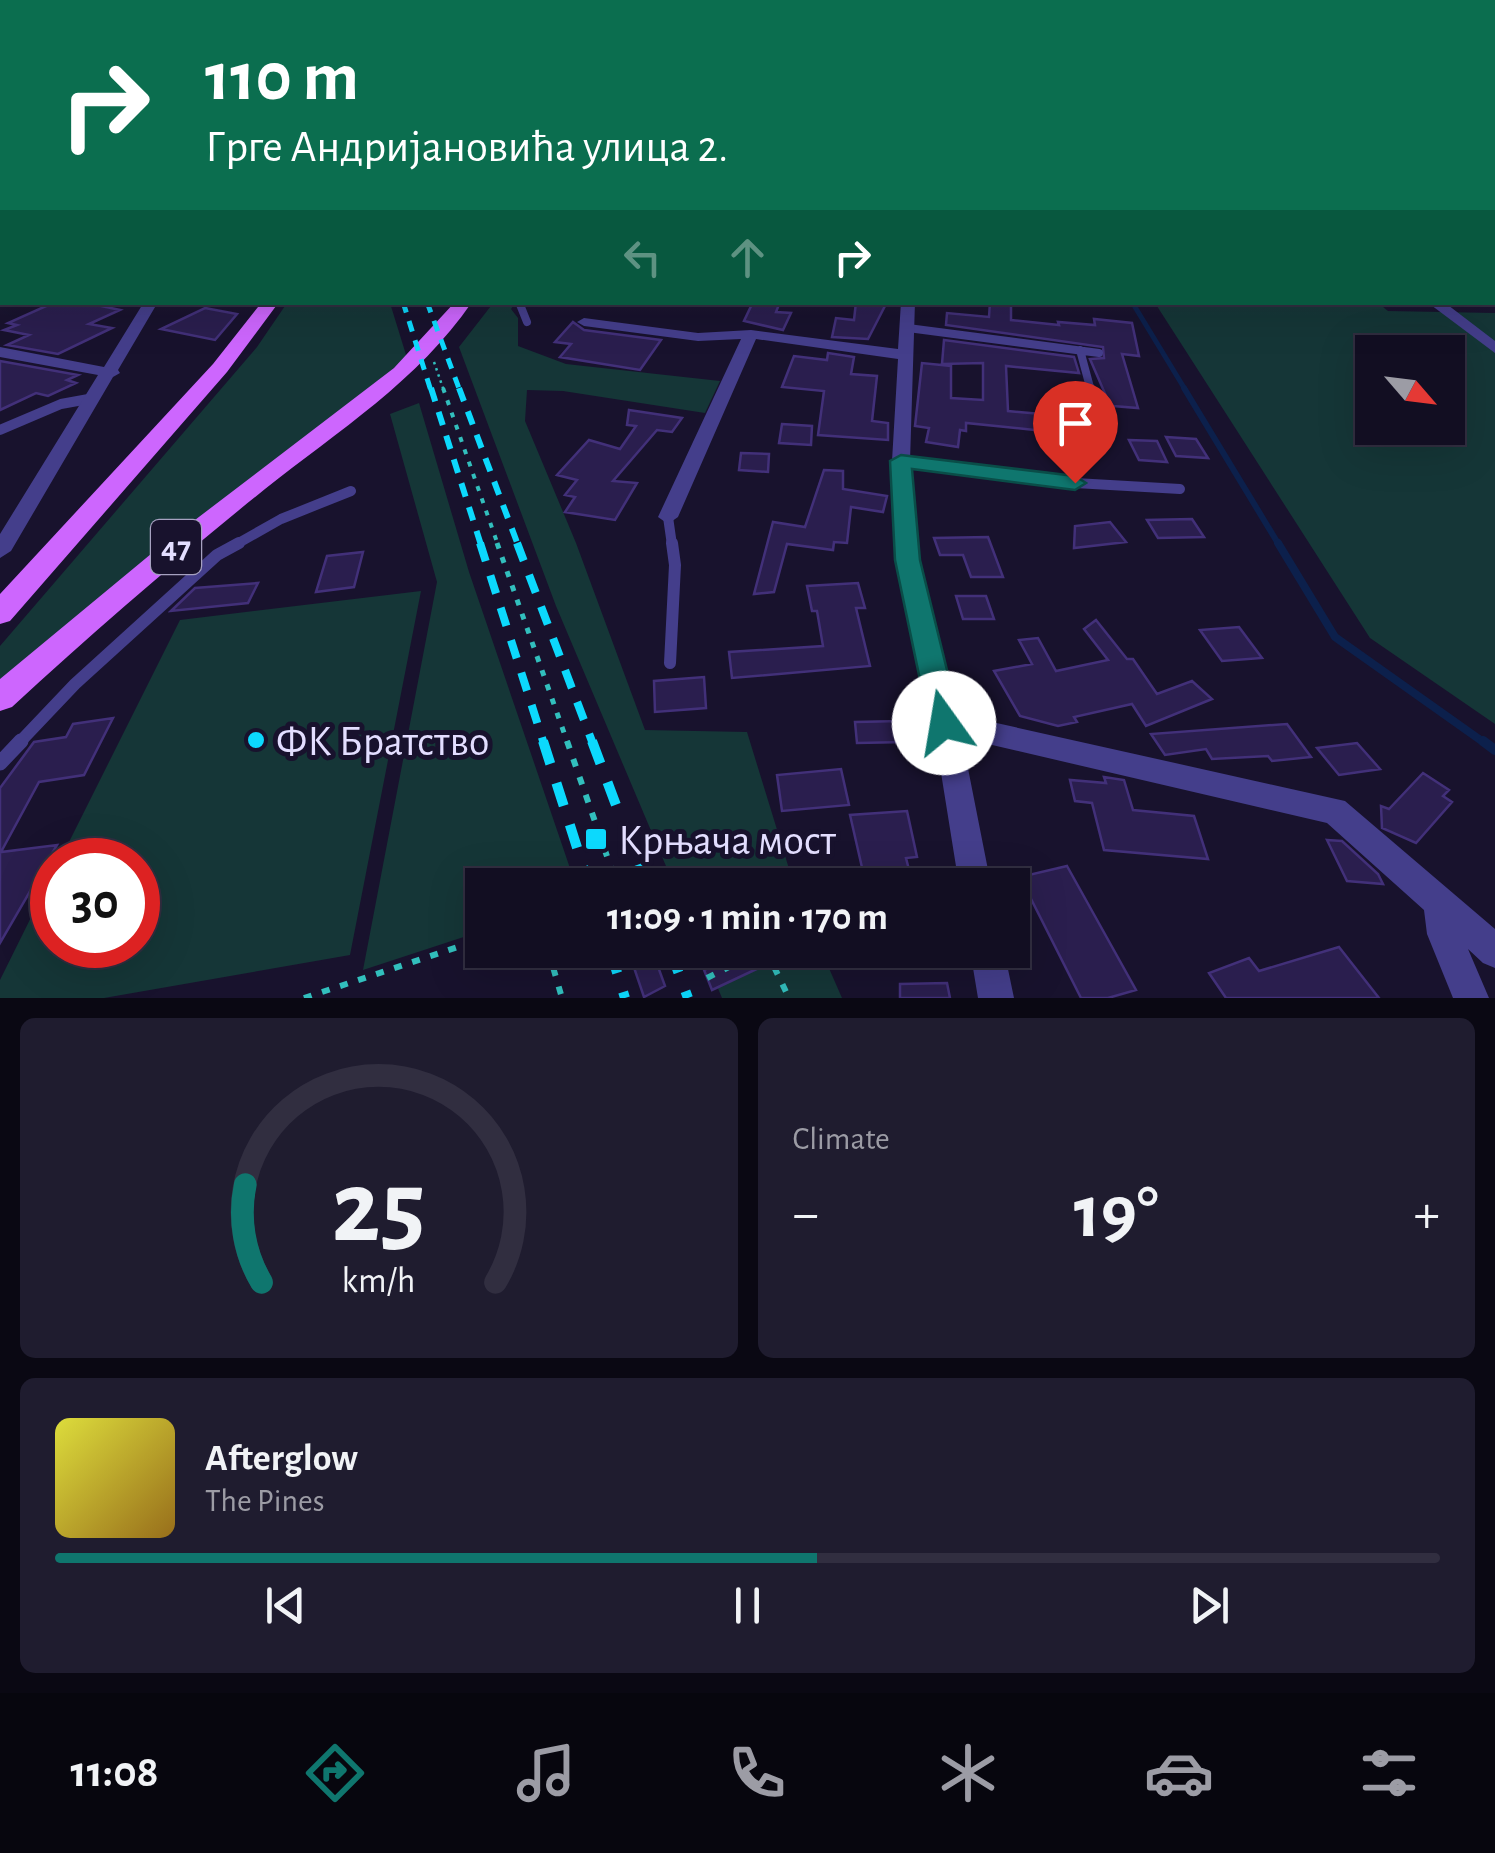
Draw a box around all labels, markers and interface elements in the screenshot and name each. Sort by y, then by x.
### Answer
icon: right [40,40,170,170]
text: 110 m [205,43,359,113]
text: Грге Андријановића улица 2. [205,125,728,170]
icon: left [615,230,670,285]
icon: ahead [720,230,775,285]
icon: right [825,230,880,285]
north arrow [1355,335,1465,445]
map controls [1355,335,1465,445]
pin [1033,381,1118,484]
icon: arrive [1048,396,1103,451]
road number: 47 [151,520,201,574]
position arrow [892,671,996,775]
place label: ФК Братство [276,721,489,763]
marker: ФК Братство [245,729,267,751]
place label: Крњача мост [618,820,837,862]
marker: Крњача мост [583,826,609,852]
speed limit sign: 30 [30,838,160,968]
text: 11:09 · 1 min · 170 m [607,899,888,937]
text: Climate [793,1123,890,1155]
text: 25 [332,1157,426,1261]
text: 19° [1074,1176,1159,1251]
text: − [793,1187,819,1242]
text: + [1414,1187,1440,1242]
text: km/h [342,1263,416,1299]
text: Afterglow [205,1440,358,1478]
text: The Pines [205,1485,325,1517]
icon: previous [258,1578,313,1633]
icon: pause [720,1578,775,1633]
icon: next [1182,1578,1237,1633]
icon: directions [300,1738,370,1808]
icon: music [511,1738,581,1808]
icon: phone [722,1738,792,1808]
icon: climate [933,1738,1003,1808]
icon: car [1144,1738,1214,1808]
icon: filters [1354,1738,1424,1808]
text: 11:08 [70,1750,159,1795]

